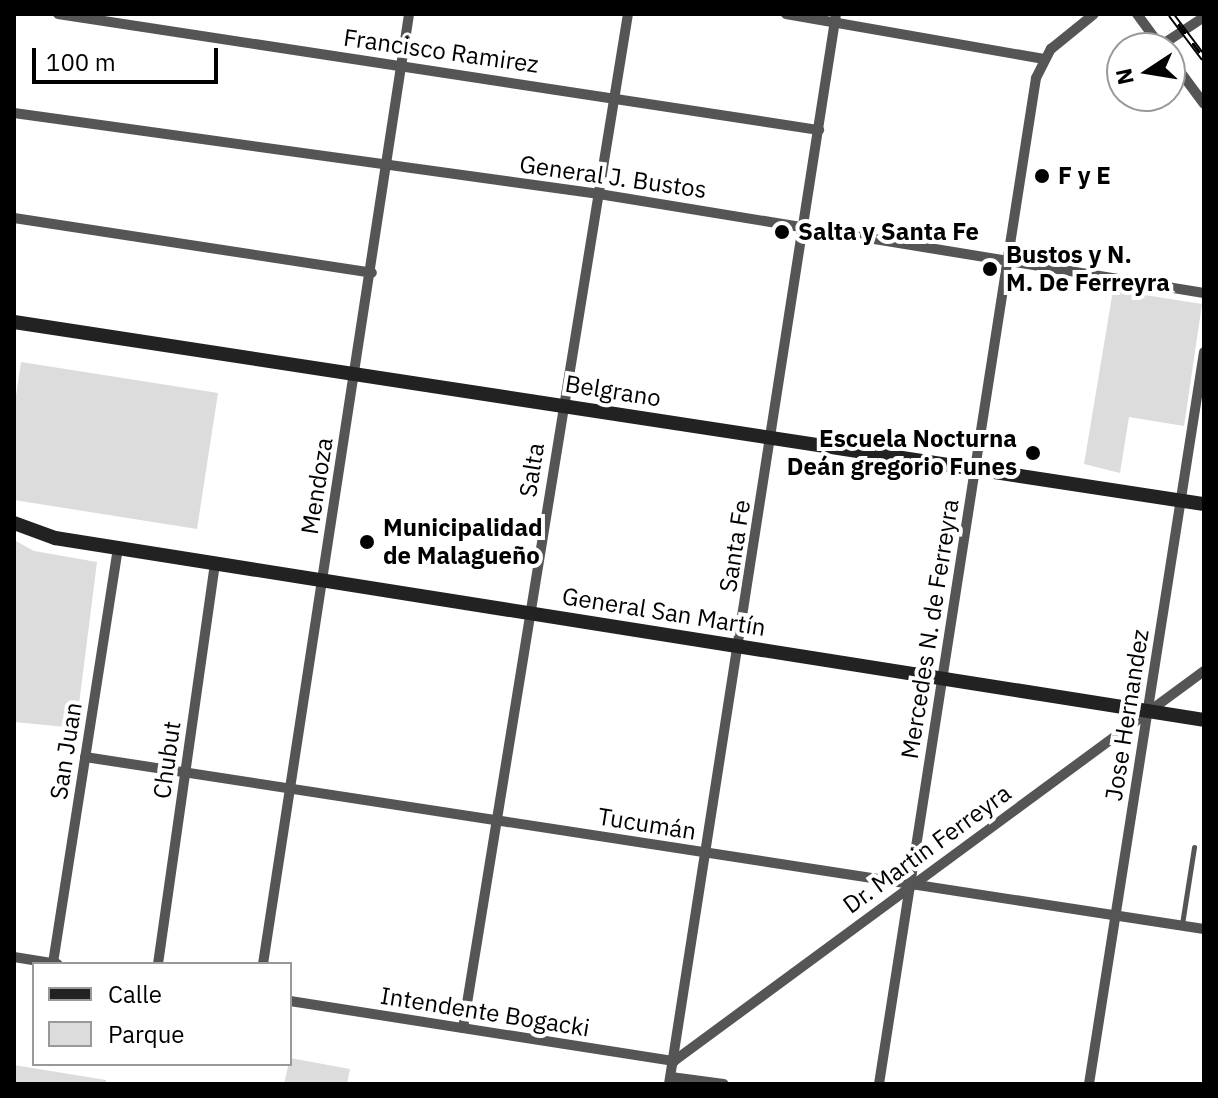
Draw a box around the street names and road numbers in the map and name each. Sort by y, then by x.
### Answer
street label: Francisco Ramirez [342,23,540,79]
street label: General J. Bustos [518,150,708,204]
street label: Belgrano [563,369,663,413]
street label: Mendoza [295,436,339,536]
street label: Salta [514,441,550,499]
street label: Mercedes N. de Ferreyra [895,497,965,761]
street label: Santa Fe [713,498,757,594]
street label: General San Martín [560,582,768,642]
street label: Jose Hernandez [1099,627,1155,803]
street label: San Juan [44,700,88,802]
street label: Chubut [147,719,187,801]
street label: Dr. Martin Ferreyra [838,779,1016,919]
street label: Tucumán [596,802,698,846]
street label: Intendente Bogacki [378,981,592,1043]

